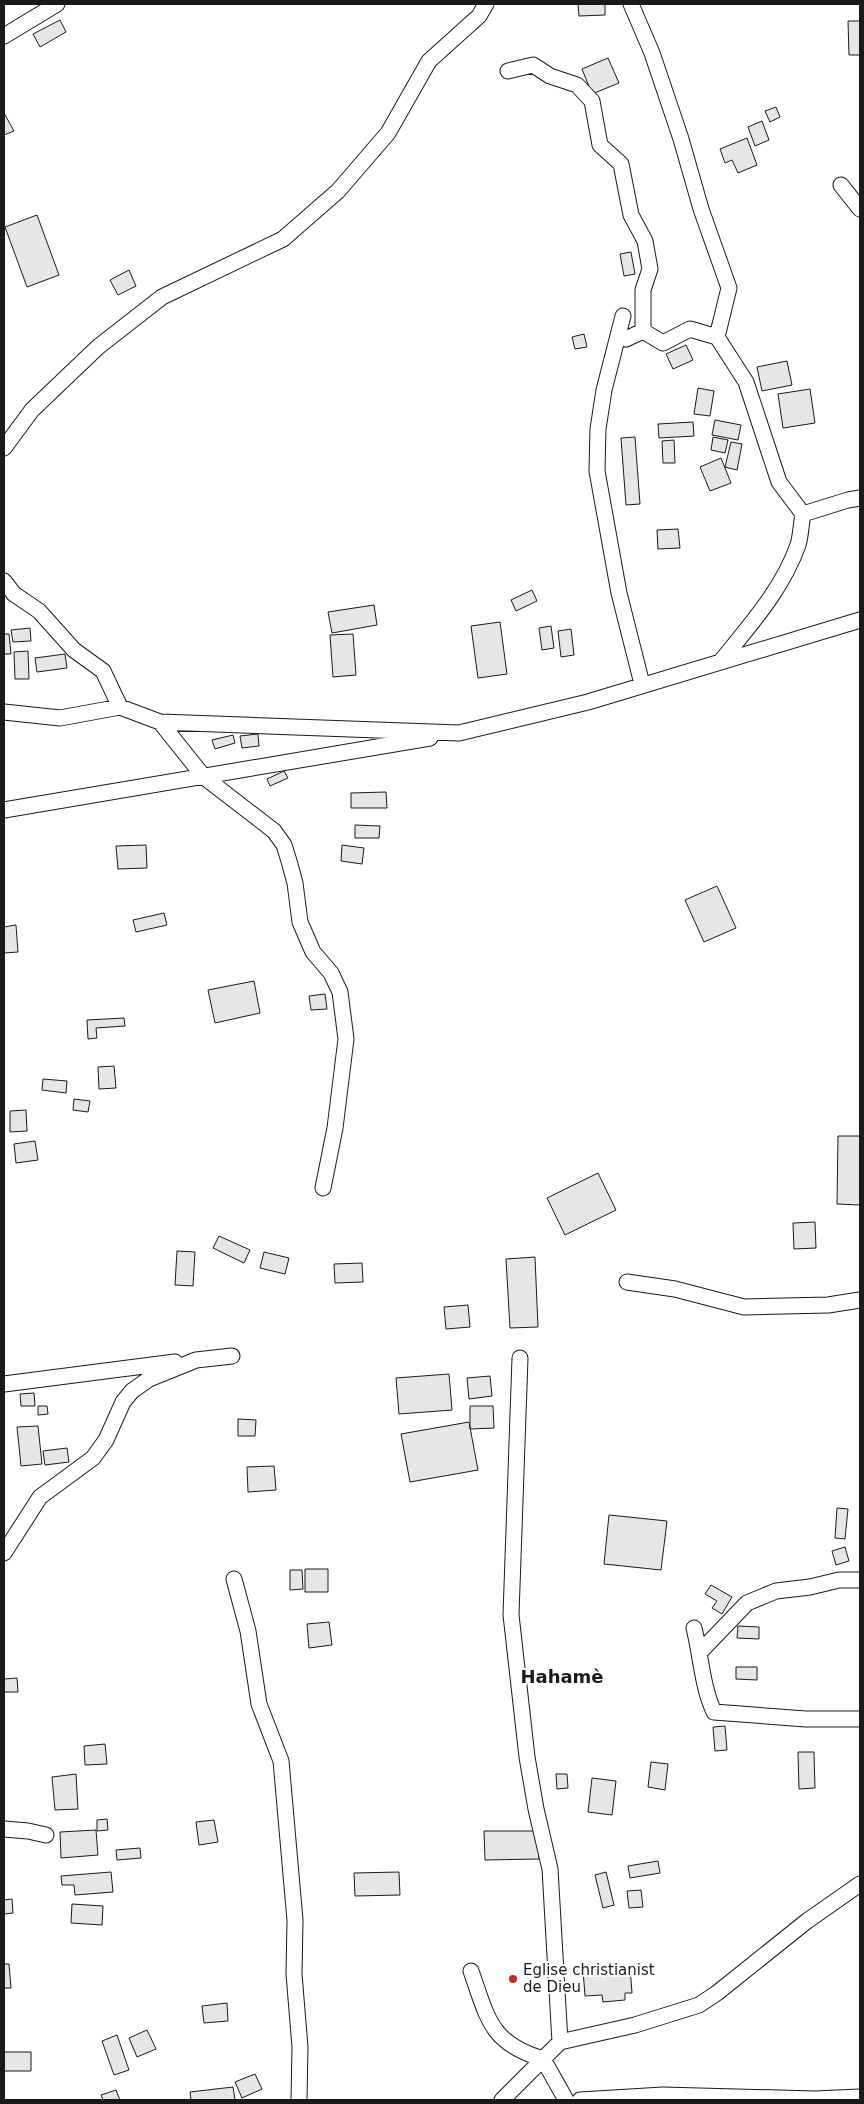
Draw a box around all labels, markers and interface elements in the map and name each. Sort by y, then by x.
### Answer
district label: Hahamè [520,1666,604,1687]
place label: Eglise christianist de Dieu [523,1961,655,1996]
marker: Eglise christianist de Dieu [507,1973,519,1985]

